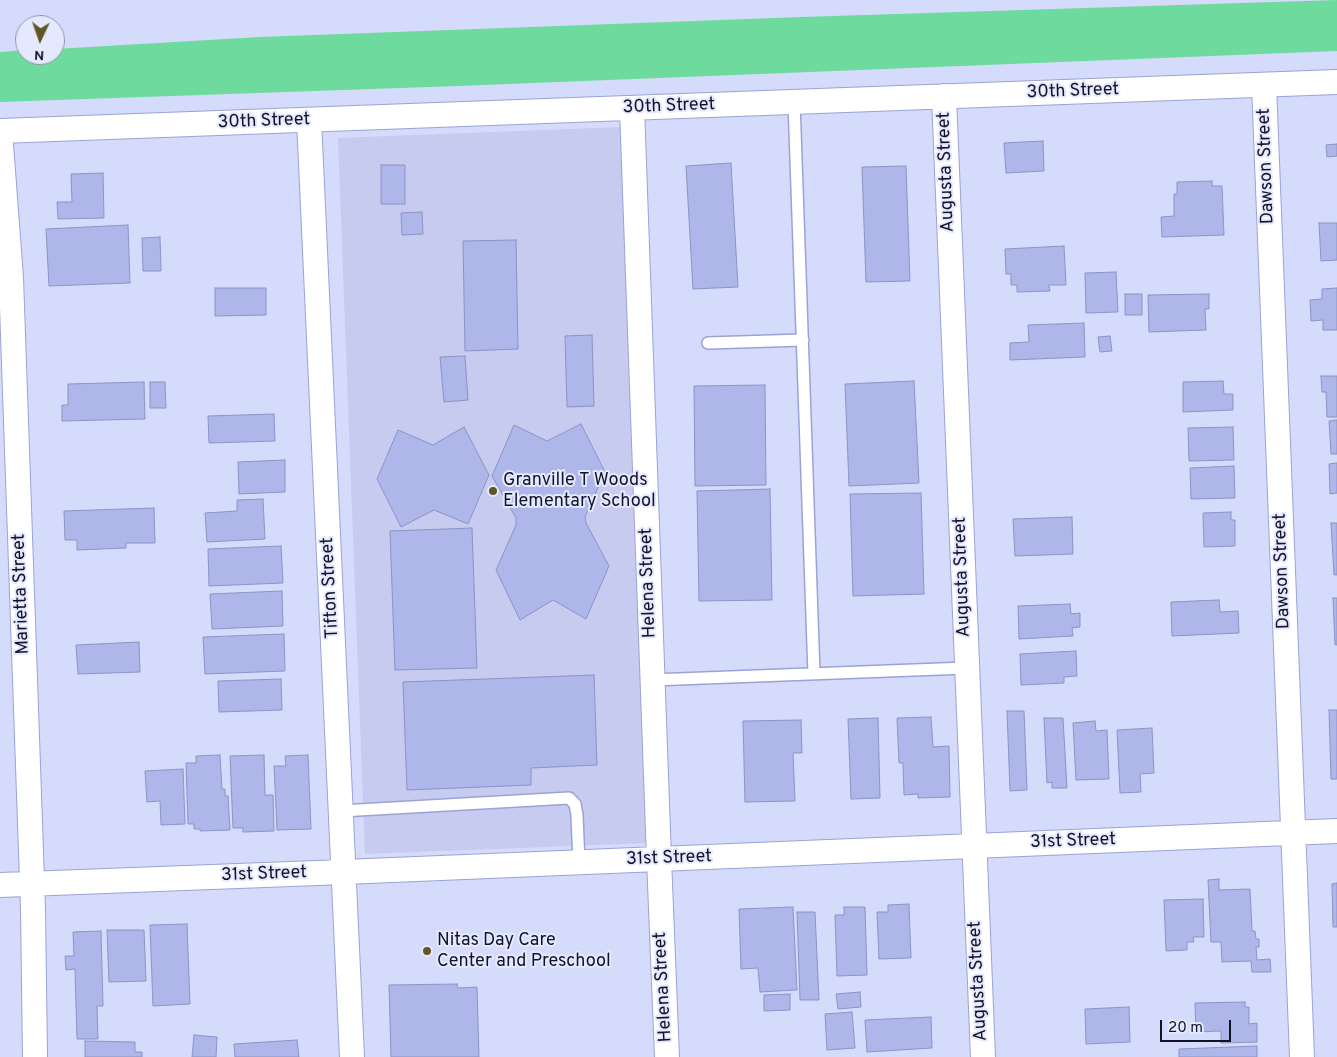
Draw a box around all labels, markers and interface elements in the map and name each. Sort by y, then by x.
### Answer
north arrow [15,15,65,65]
text: N [34,46,45,63]
street label: 30th Street [1026,80,1120,104]
street label: 30th Street [622,95,716,119]
street label: Dawson Street [1254,108,1280,224]
street label: 30th Street [217,110,311,134]
street label: Augusta Street [934,111,960,233]
place label: Granville T Woods Elementary School [503,470,656,512]
marker: Granville T Woods Elementary School [487,485,499,497]
street label: Dawson Street [1270,513,1296,629]
street label: Augusta Street [950,516,976,638]
street label: Helena Street [636,527,662,639]
street label: Marietta Street [9,533,35,655]
street label: Tifton Street [318,537,344,639]
street label: 31st Street [1030,830,1116,854]
street label: 31st Street [626,847,712,871]
street label: 31st Street [221,863,307,887]
street label: Augusta Street [965,920,993,1042]
place label: Nitas Day Care Center and Preschool [437,930,611,972]
street label: Helena Street [650,931,678,1043]
marker: Nitas Day Care Center and Preschool [421,945,433,957]
scale bar [1162,1010,1233,1042]
text: 20 m [1168,1019,1203,1038]

